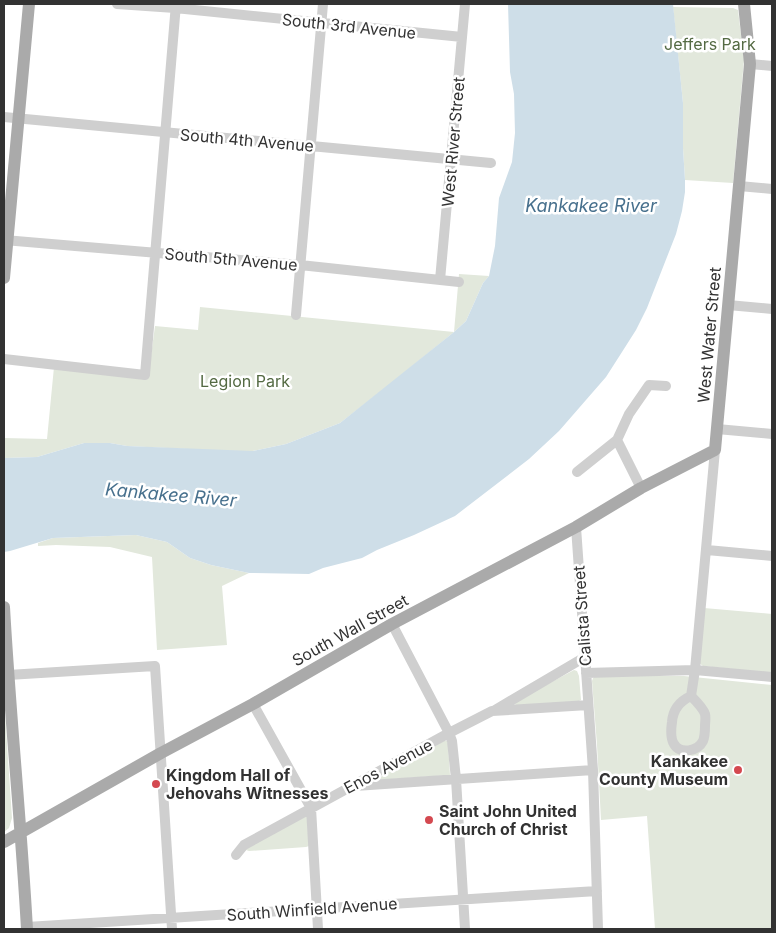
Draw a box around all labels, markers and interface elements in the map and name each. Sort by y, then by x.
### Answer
street label: South 3rd Avenue [281,9,417,43]
park label: Jeffers Park [664,34,756,54]
street label: West River Street [437,76,469,208]
street label: South 4th Avenue [179,124,315,156]
water label: Kankakee River [525,195,658,216]
street label: South 5th Avenue [164,243,298,275]
street label: West Water Street [693,266,725,404]
park label: Legion Park [200,371,290,391]
water label: Kankakee River [105,478,239,511]
street label: Calista Street [569,565,595,667]
street label: South Wall Street [288,590,412,670]
street label: Enos Avenue [340,734,436,798]
place label: Kankakee County Museum [599,751,728,789]
marker: Kankakee County Museum [732,764,744,776]
place label: Kingdom Hall of Jehovahs Witnesses [166,765,329,803]
marker: Kingdom Hall of Jehovahs Witnesses [150,778,162,790]
place label: Saint John United Church of Christ [439,801,577,839]
marker: Saint John United Church of Christ [423,814,435,826]
street label: South Winfield Avenue [226,893,398,925]

